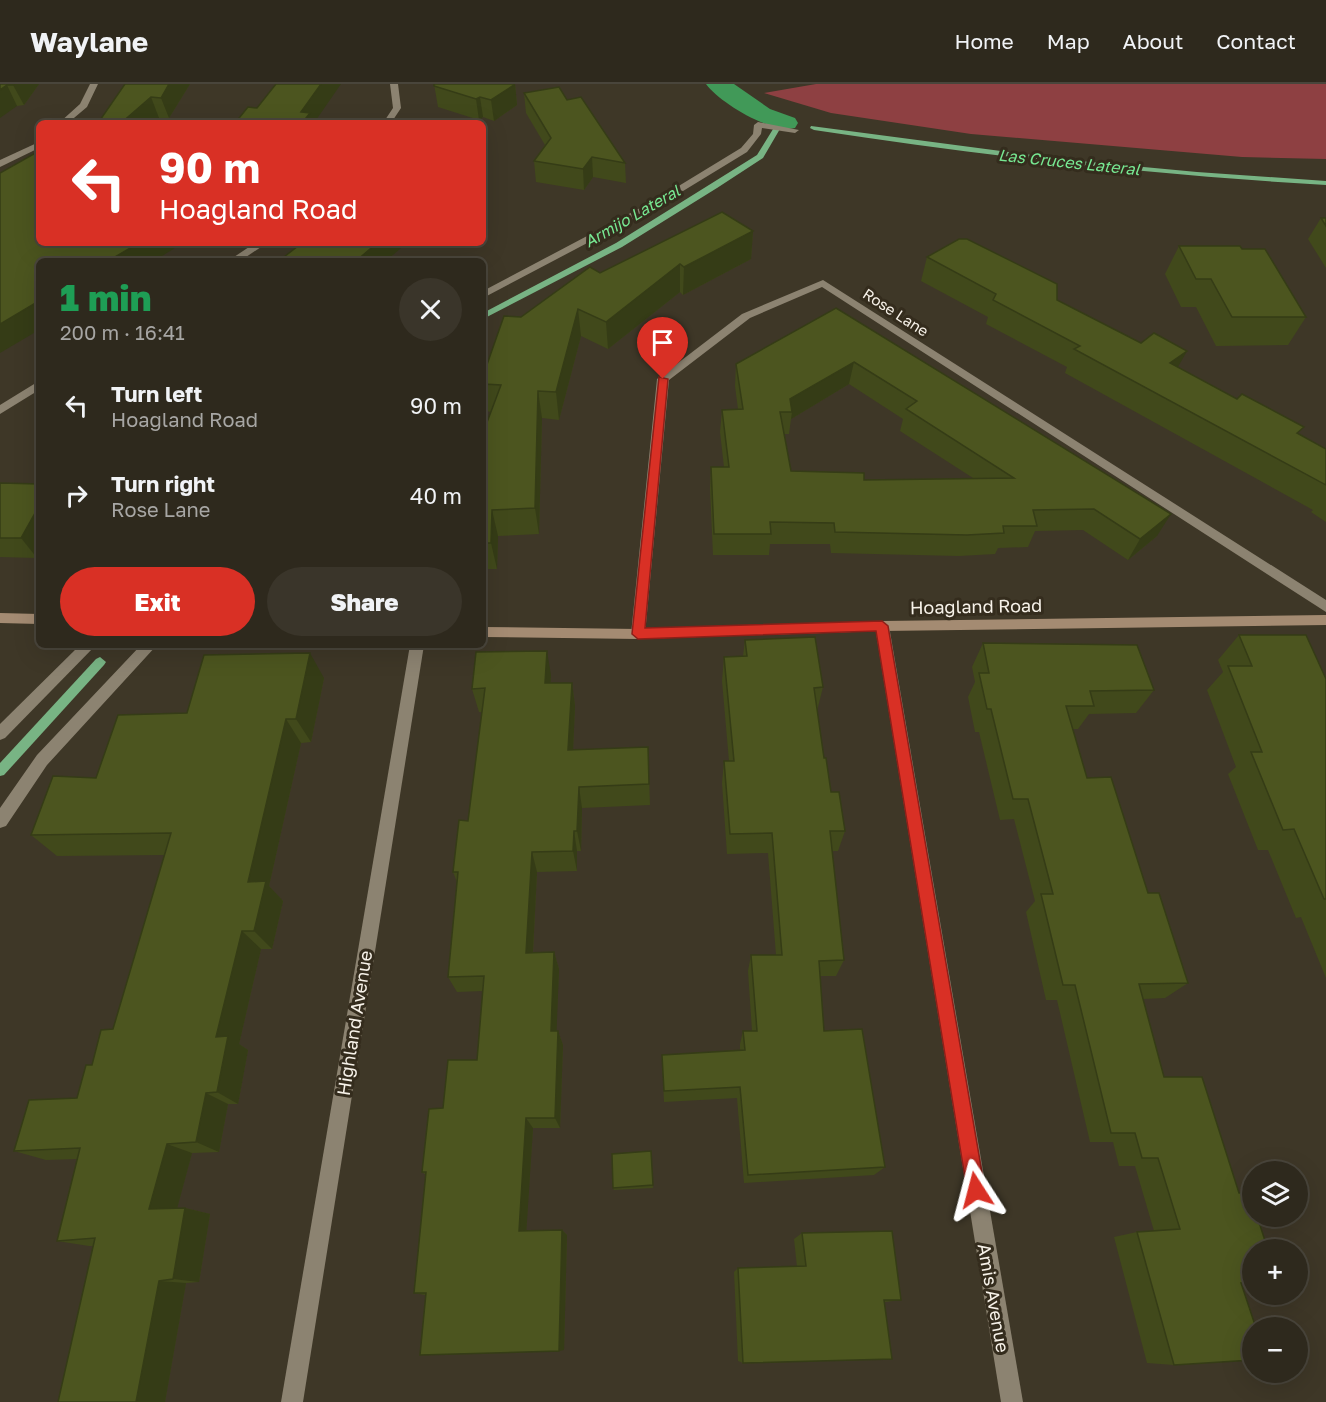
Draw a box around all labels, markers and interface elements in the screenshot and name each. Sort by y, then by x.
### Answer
text: Waylane [30,25,148,58]
text: Home [954,28,1014,54]
text: Map [1047,28,1090,54]
text: About [1123,28,1183,54]
text: Contact [1216,28,1296,54]
text: 90 m [159,142,260,192]
icon: left [60,144,138,222]
water label: Las Cruces Lateral [997,145,1142,179]
water label: Armijo Lateral [580,180,684,252]
text: Hoagland Road [159,193,358,225]
text: 1 min [60,276,151,319]
button: close [399,278,462,341]
street label: Rose Lane [860,284,932,340]
pin [637,317,688,379]
text: 200 m · 16:41 [60,320,185,344]
icon: arrive [646,326,679,359]
text: Turn left [111,380,202,407]
icon: left [60,389,93,422]
text: 90 m [410,392,462,419]
text: Hoagland Road [111,407,258,431]
text: Turn right [111,470,215,497]
icon: right [60,479,93,512]
text: 40 m [410,482,462,509]
text: Rose Lane [111,497,210,521]
button: Exit [60,567,255,636]
button: Share [267,567,462,636]
street label: Hoagland Road [910,594,1042,618]
street label: Highland Avenue [332,949,376,1097]
position arrow [944,1158,1008,1222]
map controls [1242,1161,1308,1383]
button: layers [1242,1161,1308,1227]
button: + [1242,1239,1308,1305]
street label: Amis Avenue [974,1242,1014,1354]
button: − [1242,1317,1308,1383]

